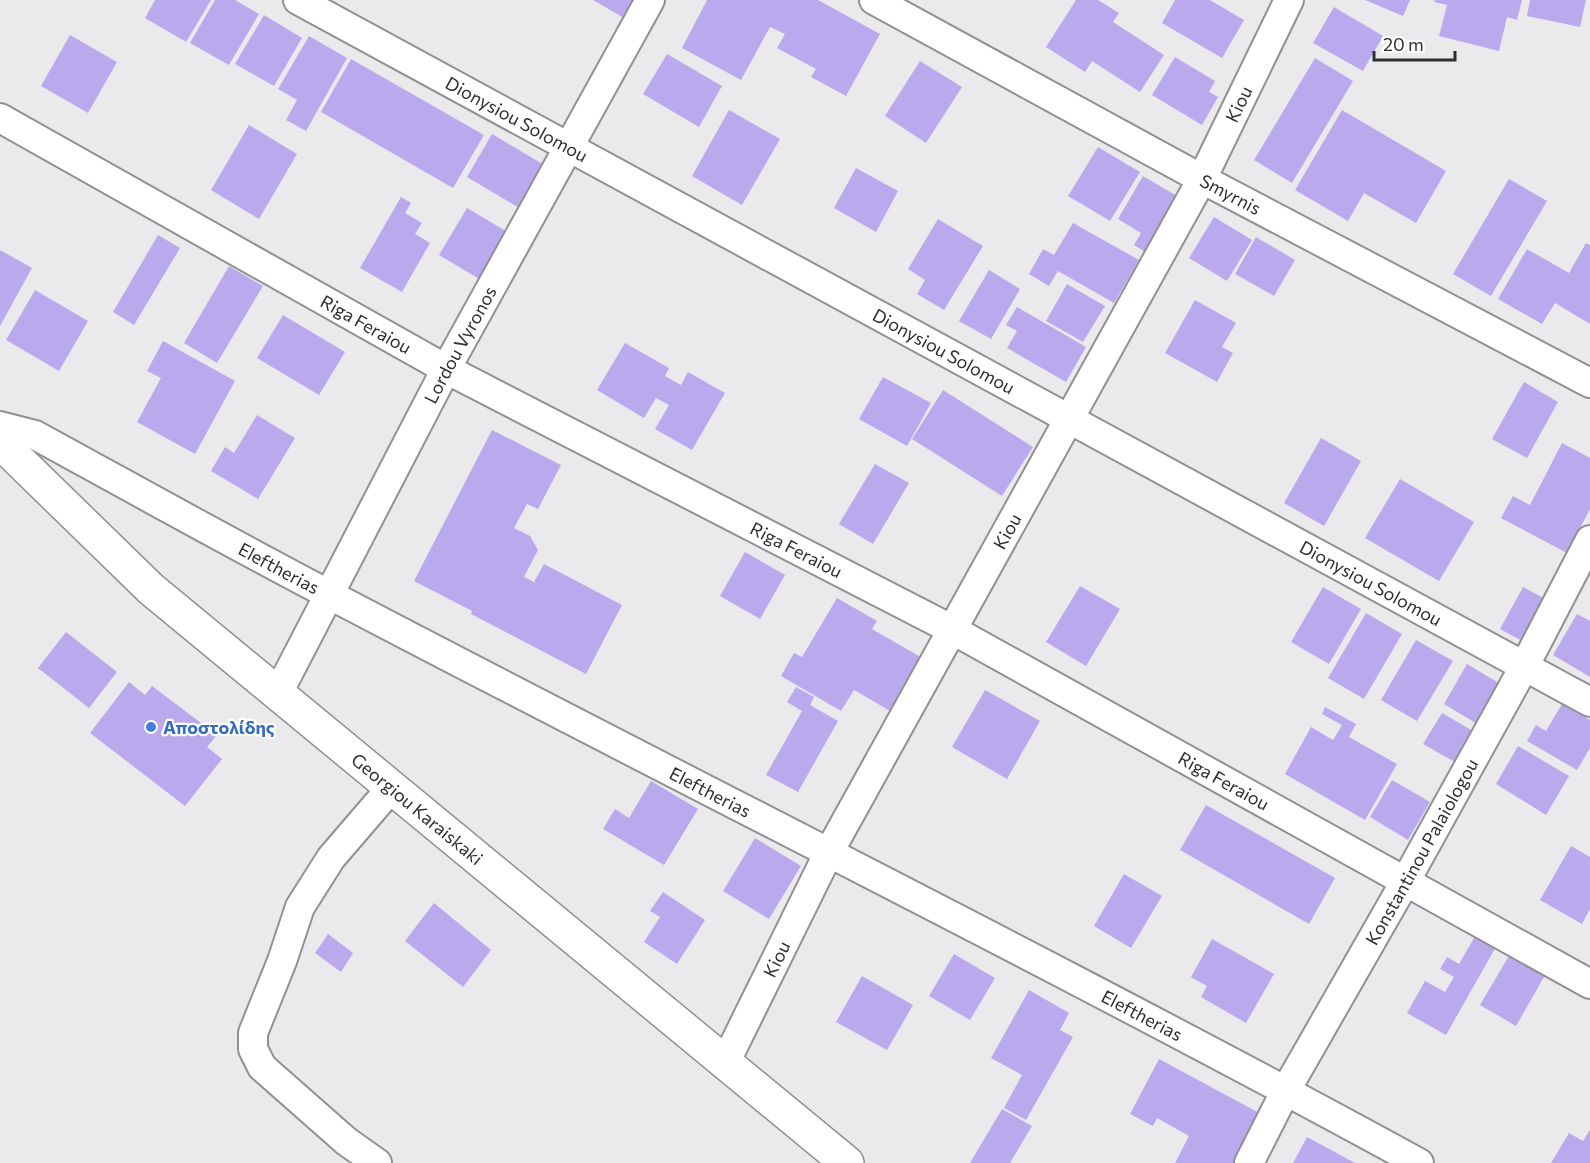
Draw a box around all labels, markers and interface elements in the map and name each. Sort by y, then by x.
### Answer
scale bar [1374,24,1455,62]
text: 20 m [1383,33,1424,55]
street label: Dionysiou Solomou [442,71,592,166]
street label: Kiou [1220,82,1257,126]
street label: Smyrnis [1196,169,1265,219]
street label: Lordou Vyronos [419,282,501,407]
street label: Riga Feraiou [317,290,415,358]
street label: Dionysiou Solomou [869,303,1019,398]
street label: Kiou [988,509,1026,553]
street label: Riga Feraiou [747,517,846,582]
street label: Dionysiou Solomou [1296,535,1446,630]
street label: Eleftherias [235,537,323,598]
place label: Αποστολίδης [163,716,275,738]
marker: Αποστολίδης [144,720,158,734]
street label: Riga Feraiou [1175,747,1273,815]
street label: Georgiou Karaiskaki [347,748,488,869]
street label: Konstantinou Palaiologou [1360,754,1482,949]
street label: Eleftherias [666,762,755,822]
street label: Kiou [758,937,794,981]
street label: Eleftherias [1098,985,1186,1045]

